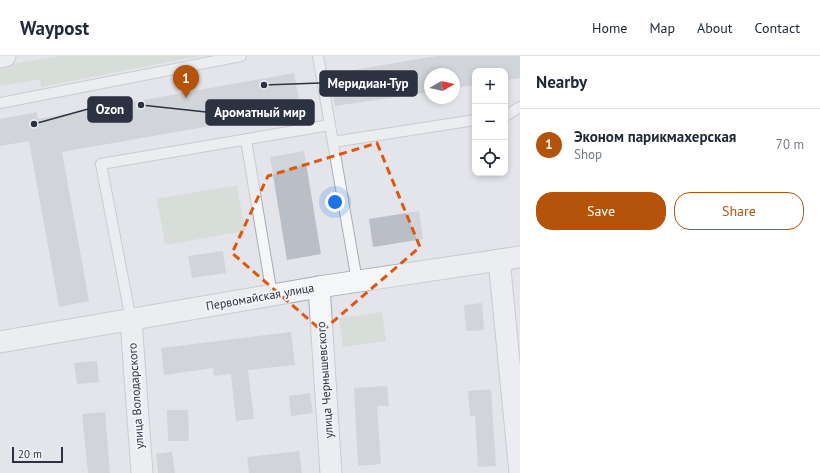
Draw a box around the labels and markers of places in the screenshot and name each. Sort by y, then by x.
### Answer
pin: 1 [173,65,199,98]
callout: Меридиан-Тур [320,71,417,96]
callout: Ozon [88,97,132,122]
callout: Ароматный мир [206,100,314,125]

